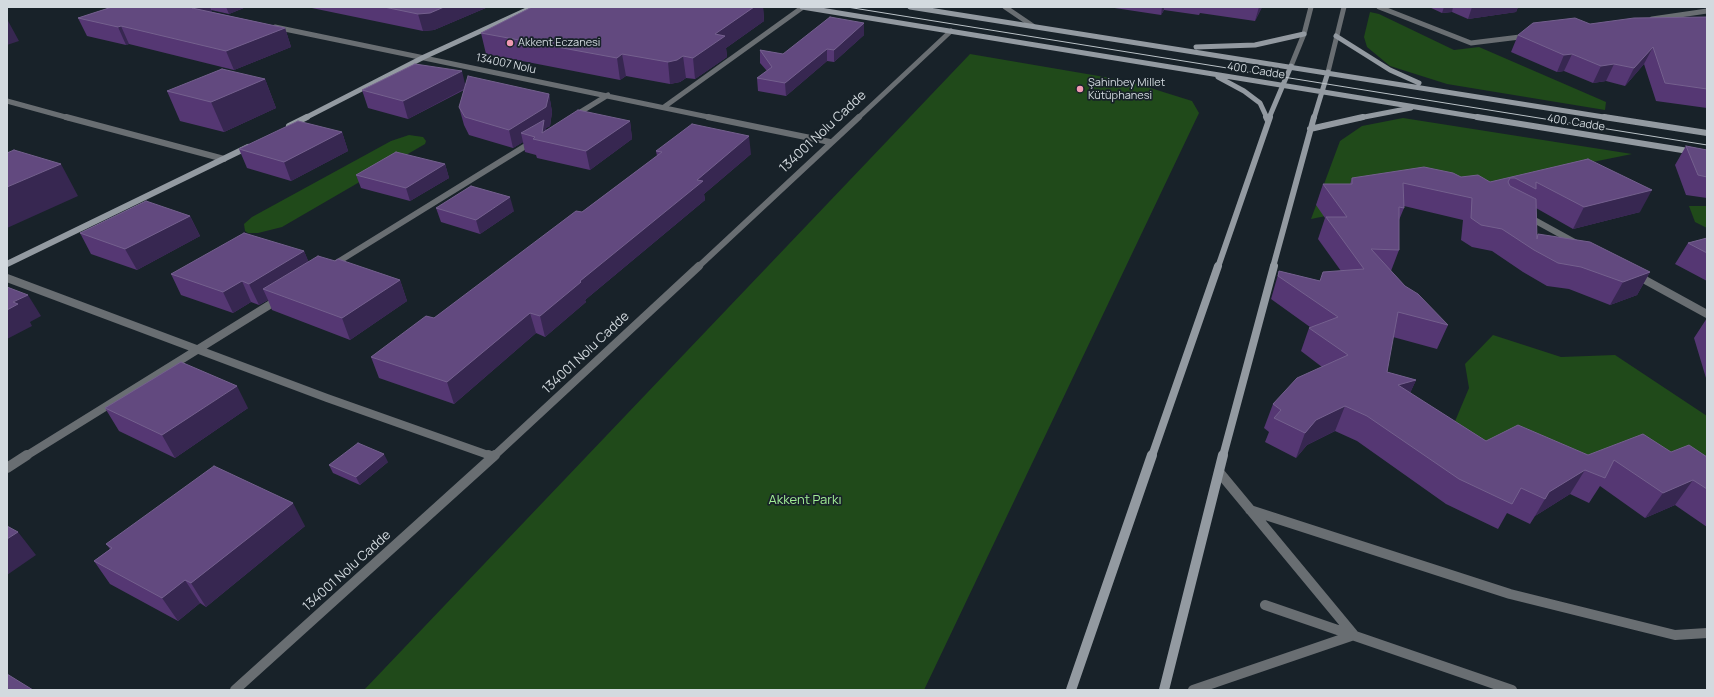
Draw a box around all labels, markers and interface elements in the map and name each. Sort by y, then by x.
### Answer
place label: Akkent Eczanesi [518,36,600,50]
marker: Akkent Eczanesi [505,38,515,48]
street label: 134007 Nolu [475,51,537,77]
street label: 400. Cadde [1226,60,1286,82]
place label: Şahinbey Millet Kütüphanesi [1088,76,1165,102]
marker: Şahinbey Millet Kütüphanesi [1075,84,1085,94]
street label: 134001 Nolu Cadde [776,88,870,176]
street label: 400. Cadde [1546,112,1606,134]
street label: 134001 Nolu Cadde [539,309,633,397]
park label: Akkent Parkı [769,492,841,508]
street label: 134001 Nolu Cadde [300,527,394,615]

